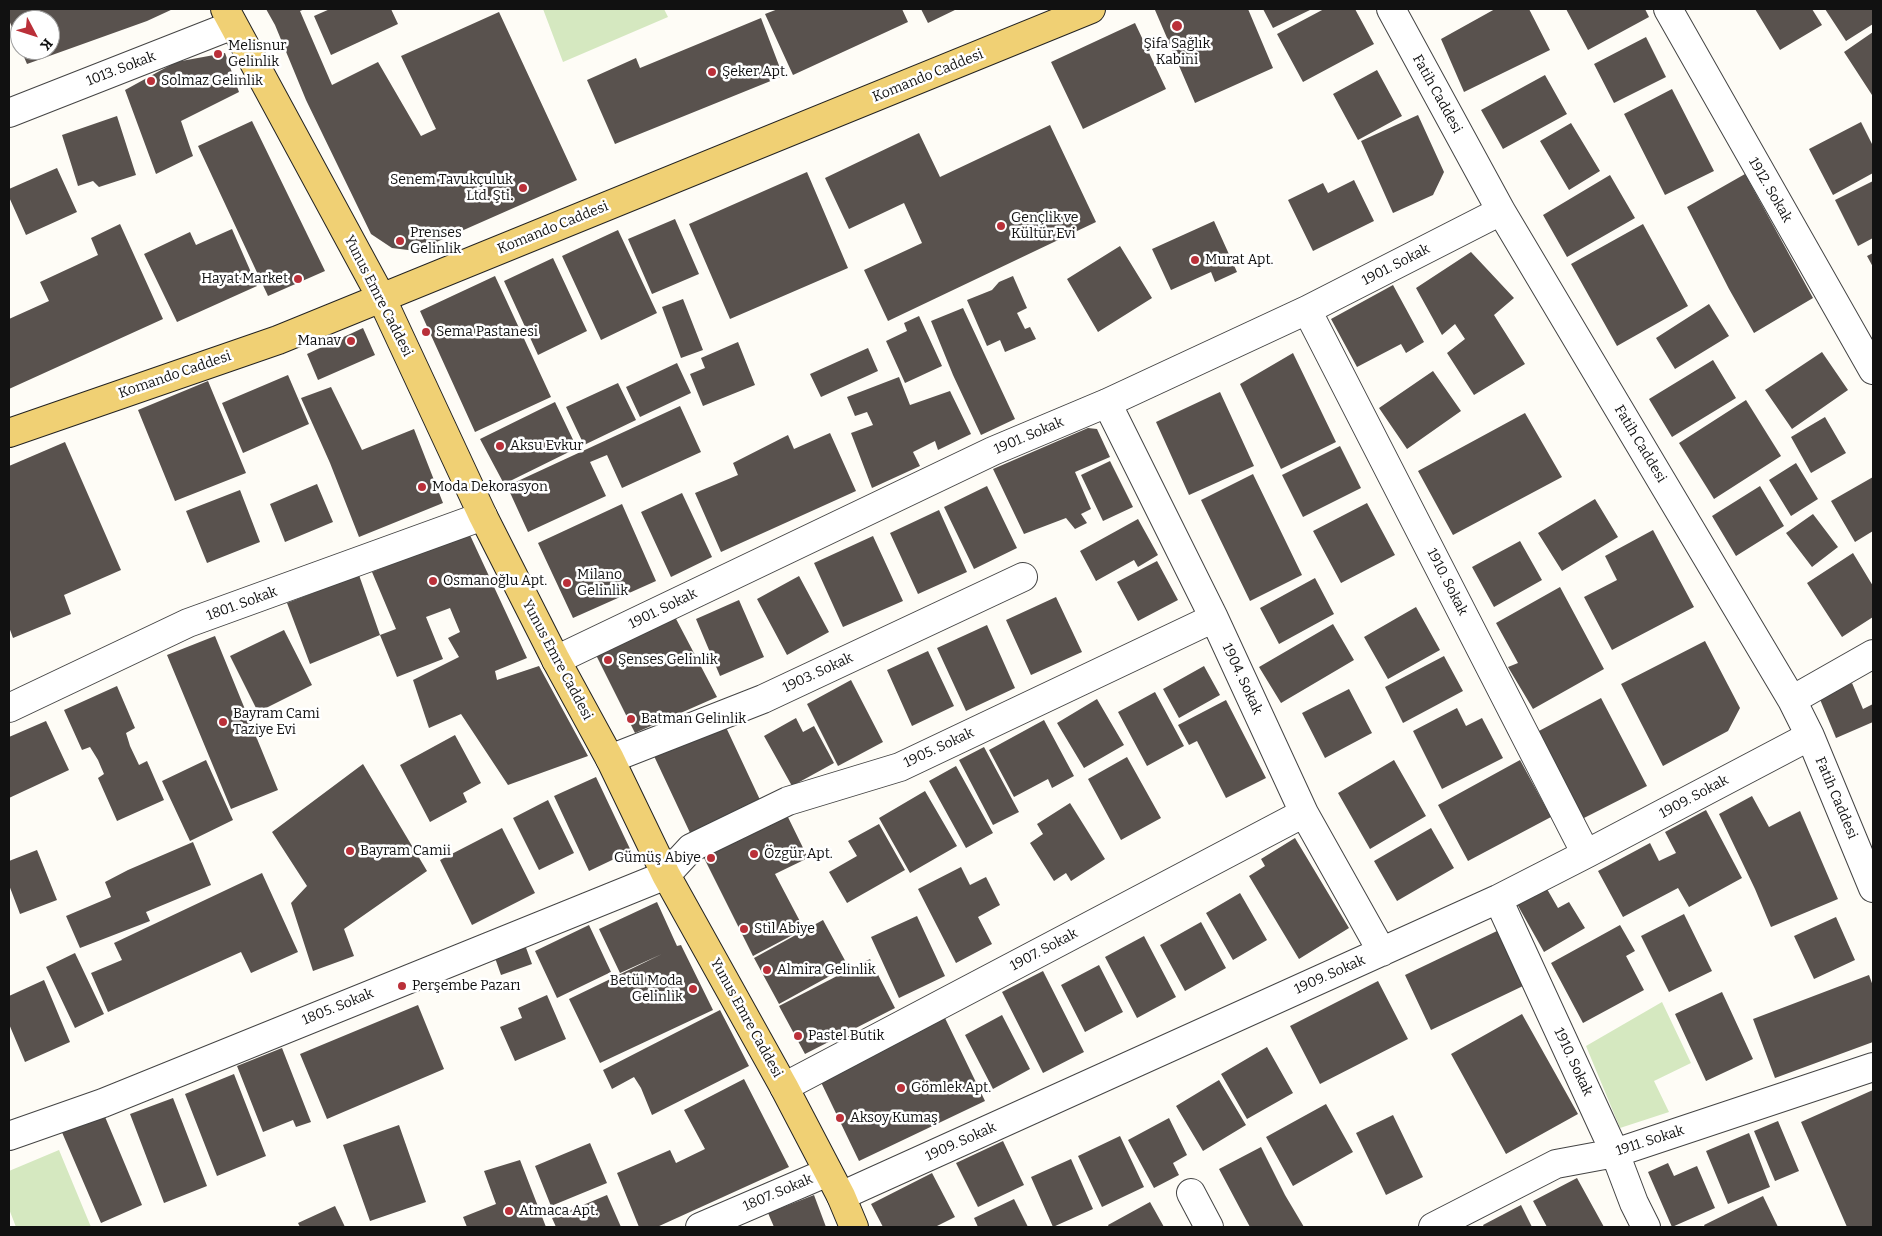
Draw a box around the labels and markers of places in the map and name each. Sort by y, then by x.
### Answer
marker: Şifa Sağlık Kabini [1170,19,1184,33]
place label: Şifa Sağlık Kabini [1144,36,1210,68]
place label: Melisnur Gelinlik [228,38,287,70]
marker: Melisnur Gelinlik [212,48,224,60]
place label: Şeker Apt. [722,64,788,80]
marker: Şeker Apt. [706,66,718,78]
place label: Solmaz Gelinlik [161,73,263,89]
marker: Solmaz Gelinlik [145,75,157,87]
place label: Senem Tavukçuluk Ltd. Şti. [390,172,513,204]
marker: Senem Tavukçuluk Ltd. Şti. [517,182,529,194]
place label: Gençlik ve Kültür Evi [1011,210,1078,242]
marker: Gençlik ve Kültür Evi [995,220,1007,232]
place label: Prenses Gelinlik [410,225,462,258]
marker: Prenses Gelinlik [394,235,406,247]
place label: Murat Apt. [1205,252,1273,268]
marker: Murat Apt. [1189,254,1201,266]
place label: Hayat Market [201,271,288,287]
marker: Hayat Market [292,273,304,285]
place label: Sema Pastanesi [436,324,538,340]
marker: Sema Pastanesi [420,326,432,338]
place label: Manav [298,333,341,349]
marker: Manav [345,335,357,347]
place label: Aksu Evkur [510,438,584,454]
marker: Aksu Evkur [494,440,506,452]
place label: Moda Dekorasyon [432,479,548,495]
marker: Moda Dekorasyon [416,481,428,493]
place label: Milano Gelinlik [577,567,628,600]
place label: Osmanoğlu Apt. [443,573,547,589]
marker: Osmanoğlu Apt. [427,575,439,587]
marker: Milano Gelinlik [561,577,573,589]
place label: Şenses Gelinlik [618,652,718,668]
marker: Şenses Gelinlik [602,654,614,666]
place label: Bayram Cami Taziye Evi [233,706,320,739]
place label: Batman Gelinlik [641,711,746,727]
marker: Batman Gelinlik [625,713,637,725]
marker: Bayram Cami Taziye Evi [217,716,229,728]
place label: Bayram Camii [360,843,451,859]
marker: Bayram Camii [344,845,356,857]
place label: Özgür Apt. [764,846,833,862]
marker: Özgür Apt. [748,848,760,860]
place label: Gümüş Abiye [614,850,701,866]
marker: Gümüş Abiye [705,852,717,864]
place label: Stil Abiye [754,921,815,937]
marker: Stil Abiye [738,923,750,935]
place label: Almira Gelinlik [777,962,876,978]
marker: Almira Gelinlik [761,964,773,976]
place label: Betül Moda Gelinlik [610,973,683,1006]
place label: Perşembe Pazarı [412,978,520,994]
marker: Perşembe Pazarı [396,980,408,992]
marker: Betül Moda Gelinlik [687,983,699,995]
place label: Pastel Butik [808,1028,884,1044]
marker: Pastel Butik [792,1030,804,1042]
place label: Gömlek Apt. [911,1080,991,1096]
marker: Gömlek Apt. [895,1082,907,1094]
place label: Aksoy Kumaş [850,1110,938,1126]
marker: Aksoy Kumaş [834,1112,846,1124]
place label: Atmaca Apt. [519,1203,598,1219]
marker: Atmaca Apt. [503,1205,515,1217]

